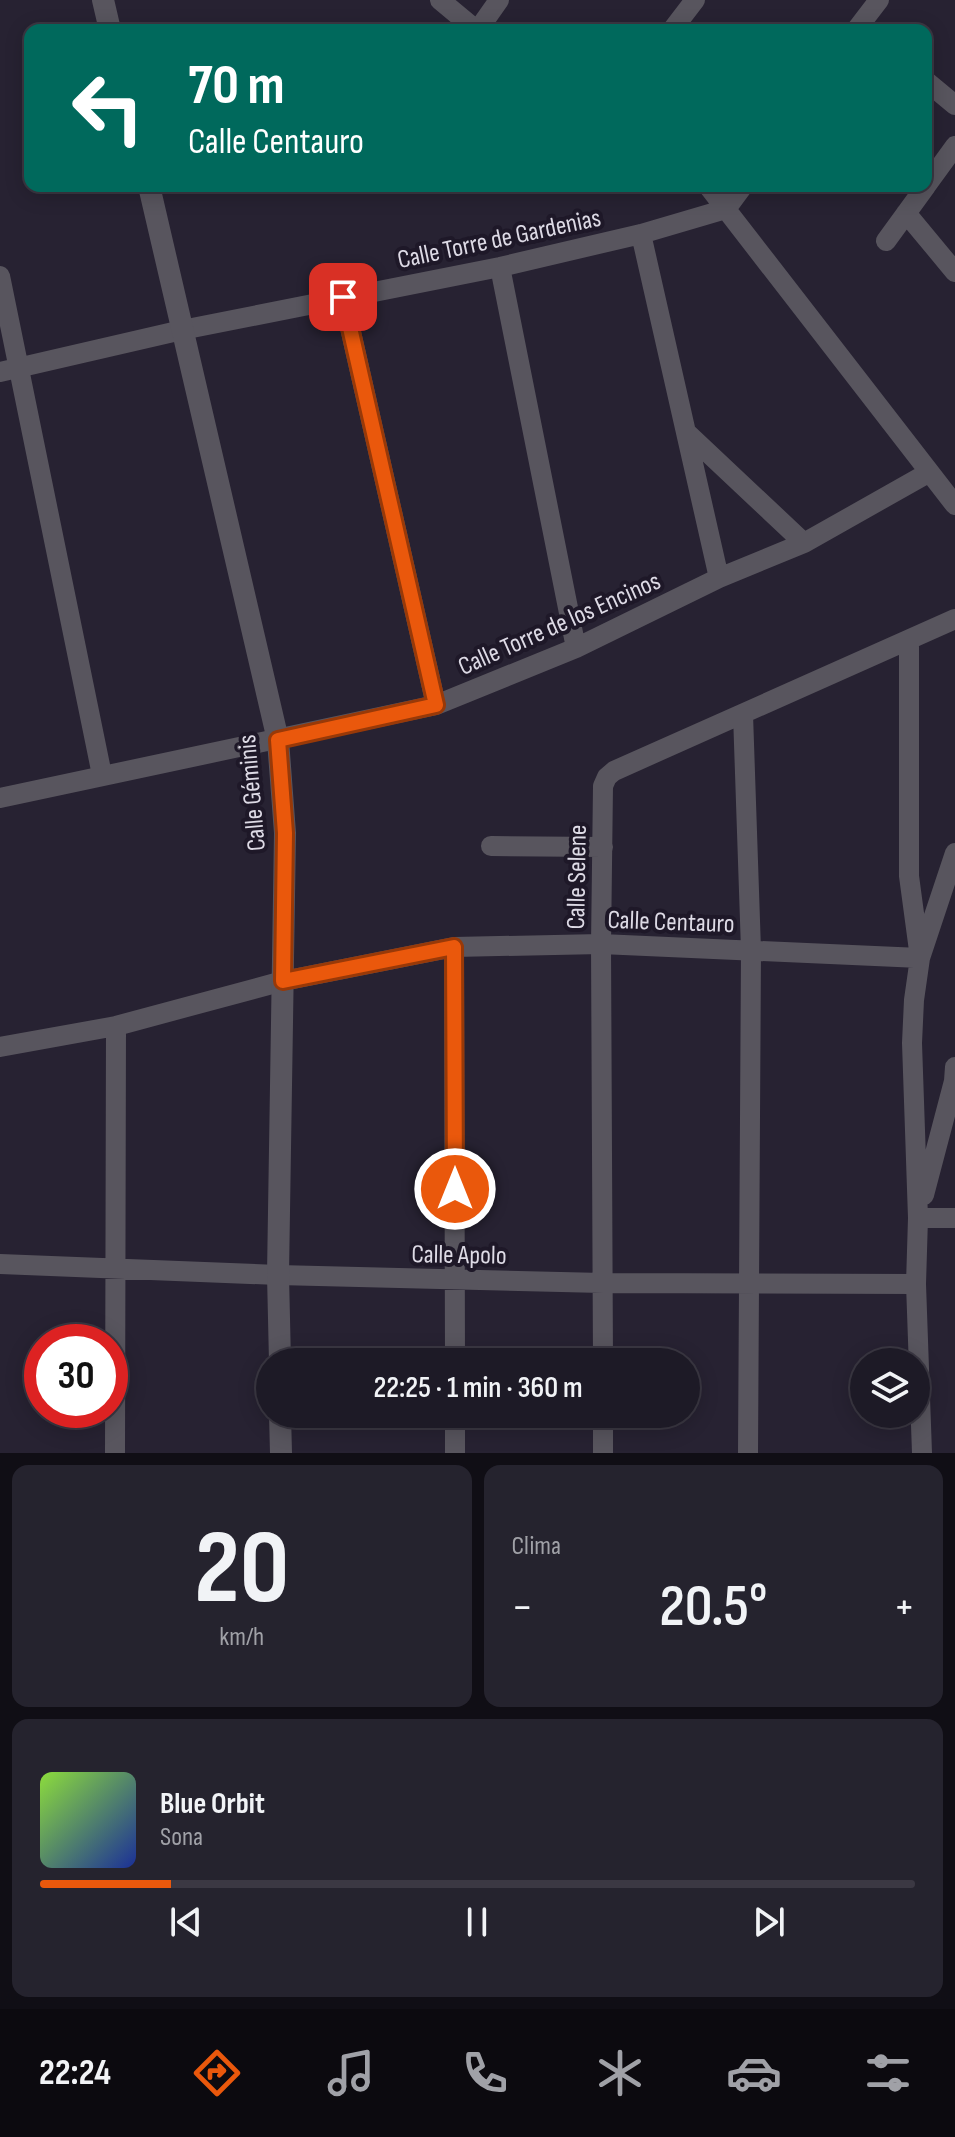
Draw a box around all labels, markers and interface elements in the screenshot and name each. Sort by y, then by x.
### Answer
text: 70 m [188,53,285,120]
icon: left [56,56,160,160]
text: Calle Centauro [188,121,364,164]
street label: Calle Torre de Gardenias [395,203,604,276]
pin [309,263,377,331]
icon: arrive [321,275,365,319]
street label: Calle Torre de los Encinos [454,566,665,683]
street label: Calle Géminis [232,733,273,852]
street label: Calle Selene [561,824,594,930]
street label: Calle Centauro [607,905,735,940]
position arrow [413,1147,497,1231]
street label: Calle Apolo [411,1239,507,1272]
speed limit sign: 30 [24,1324,128,1428]
map controls [850,1348,930,1428]
button: layers [850,1348,930,1428]
text: 22:25 · 1 min · 360 m [373,1370,583,1406]
text: 20 [194,1507,289,1632]
text: Clima [512,1531,561,1562]
text: 20.5° [659,1571,767,1643]
text: − [512,1581,533,1634]
text: + [893,1581,915,1634]
text: km/h [219,1622,264,1653]
text: Blue Orbit [160,1786,265,1822]
text: Sona [160,1822,203,1853]
icon: previous [164,1900,208,1944]
icon: pause [455,1900,499,1944]
icon: next [747,1900,791,1944]
icon: directions [189,2045,245,2101]
icon: music [323,2045,379,2101]
icon: phone [457,2045,513,2101]
icon: climate [592,2045,648,2101]
icon: car [726,2045,782,2101]
icon: filters [860,2045,916,2101]
text: 22:24 [39,2052,111,2095]

